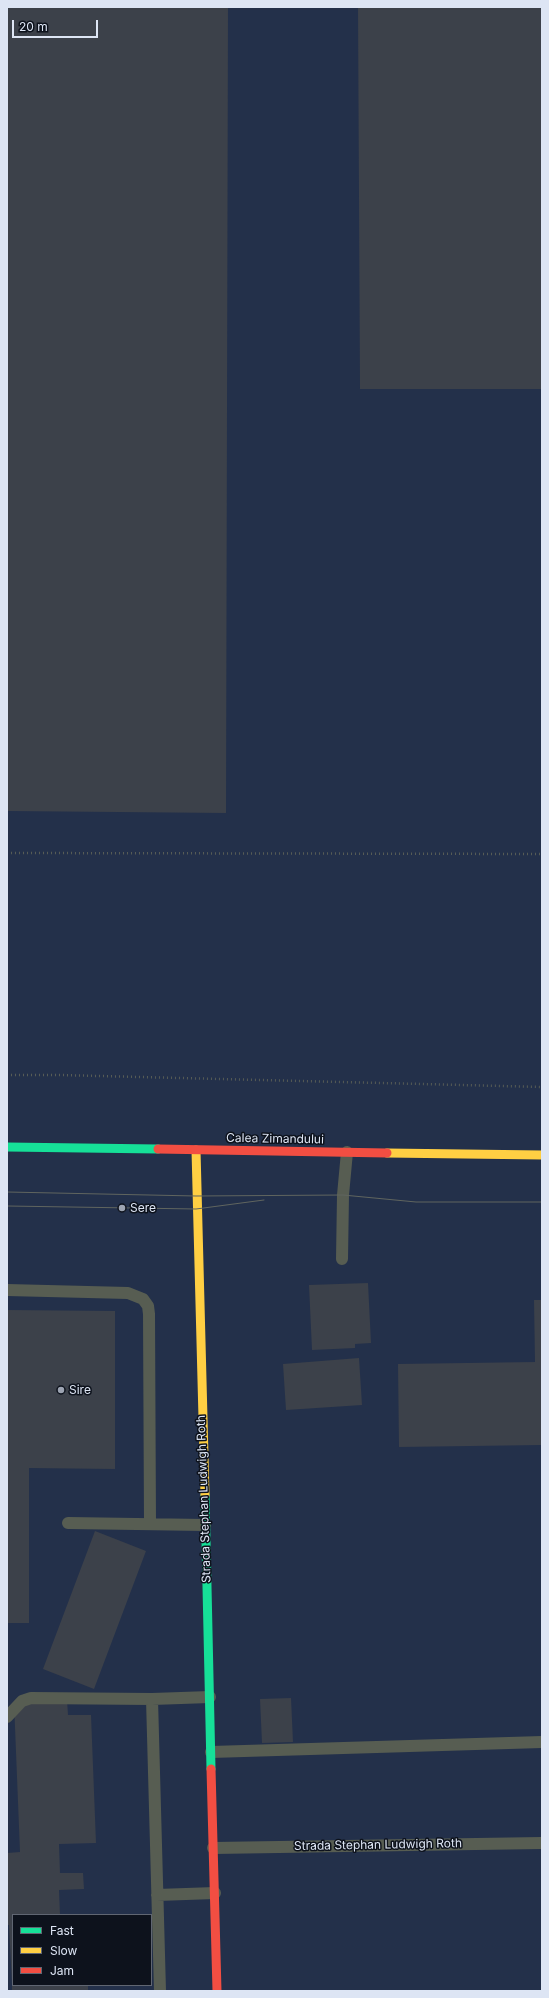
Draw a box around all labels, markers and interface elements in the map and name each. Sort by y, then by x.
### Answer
scale bar [14,12,100,38]
text: 20 m [19,19,48,34]
street label: Calea Zimandului [226,1131,324,1147]
place label: Sere [130,1201,156,1215]
marker: Sere [117,1203,127,1213]
place label: Sire [69,1383,91,1397]
marker: Sire [56,1385,66,1395]
street label: Strada Stephan Ludwigh Roth [194,1415,214,1583]
street label: Strada Stephan Ludwigh Roth [294,1836,462,1854]
legend [12,1914,152,1986]
text: Fast [50,1923,74,1938]
text: Slow [50,1943,77,1958]
text: Jam [50,1963,74,1978]

